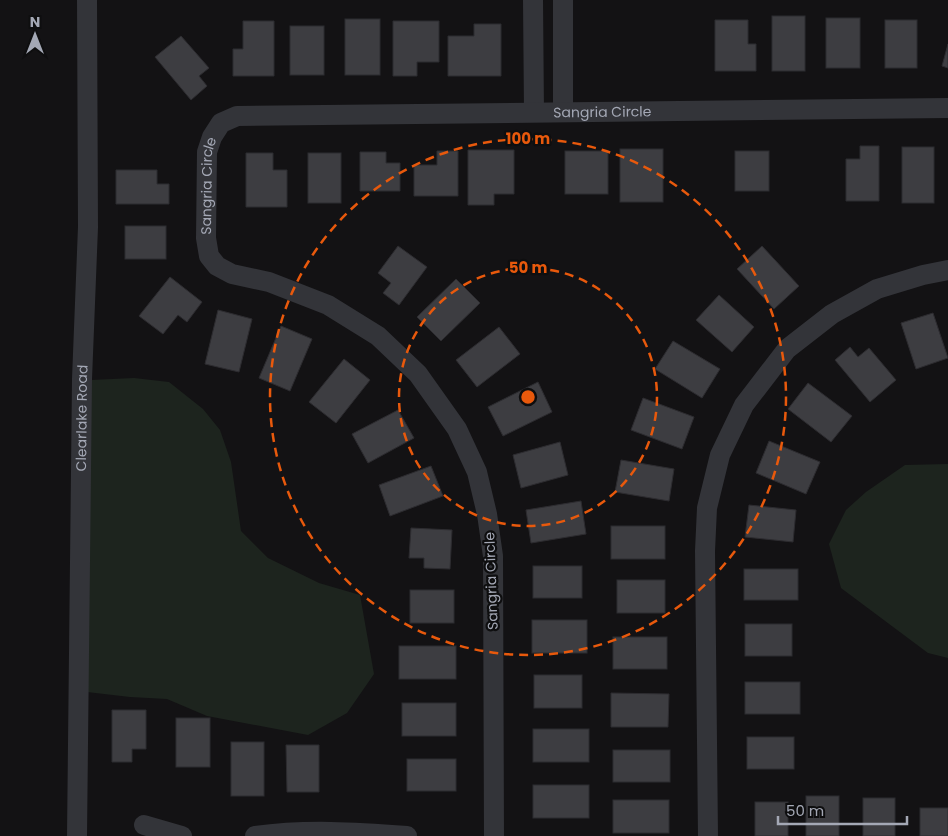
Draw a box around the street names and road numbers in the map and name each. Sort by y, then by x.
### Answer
street label: Sangria Circle [553,101,652,122]
street label: Sangria Circle [196,134,221,235]
street label: Clearlake Road [71,364,93,471]
street label: Sangria Circle [479,531,503,630]

